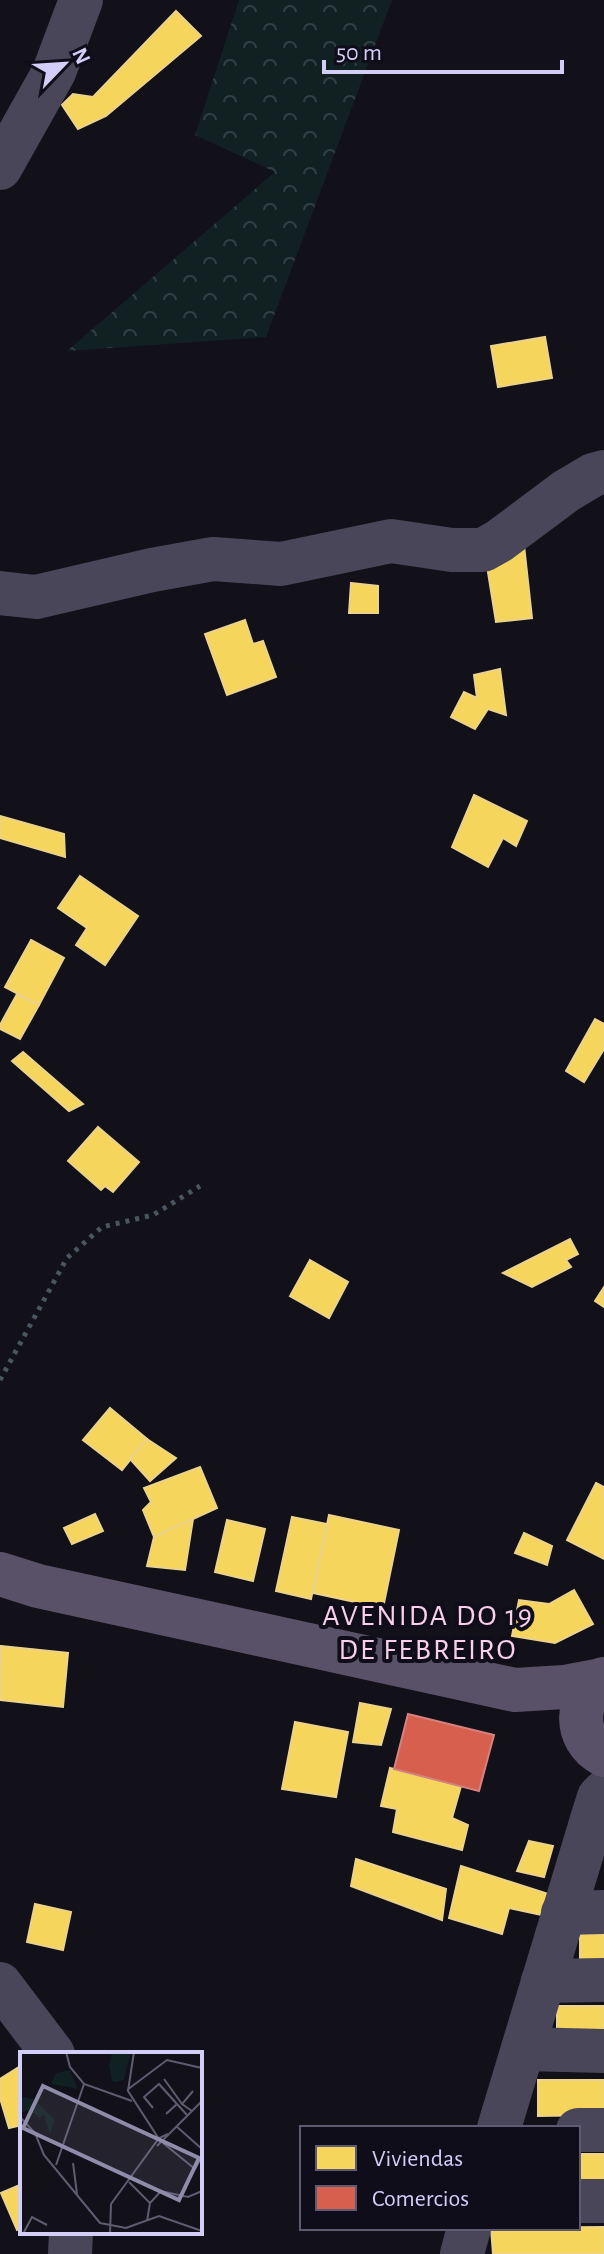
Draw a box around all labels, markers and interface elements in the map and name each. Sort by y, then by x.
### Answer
north arrow [24,24,104,104]
scale bar [324,24,562,74]
text: 50 m [336,41,382,65]
text: N [68,44,94,68]
district label: AVENIDA DO 19 DE FEBREIRO [322,1601,534,1665]
inset map [20,2052,202,2234]
legend [300,2126,580,2230]
text: Viviendas [372,2147,463,2171]
text: Comercios [372,2187,469,2211]

